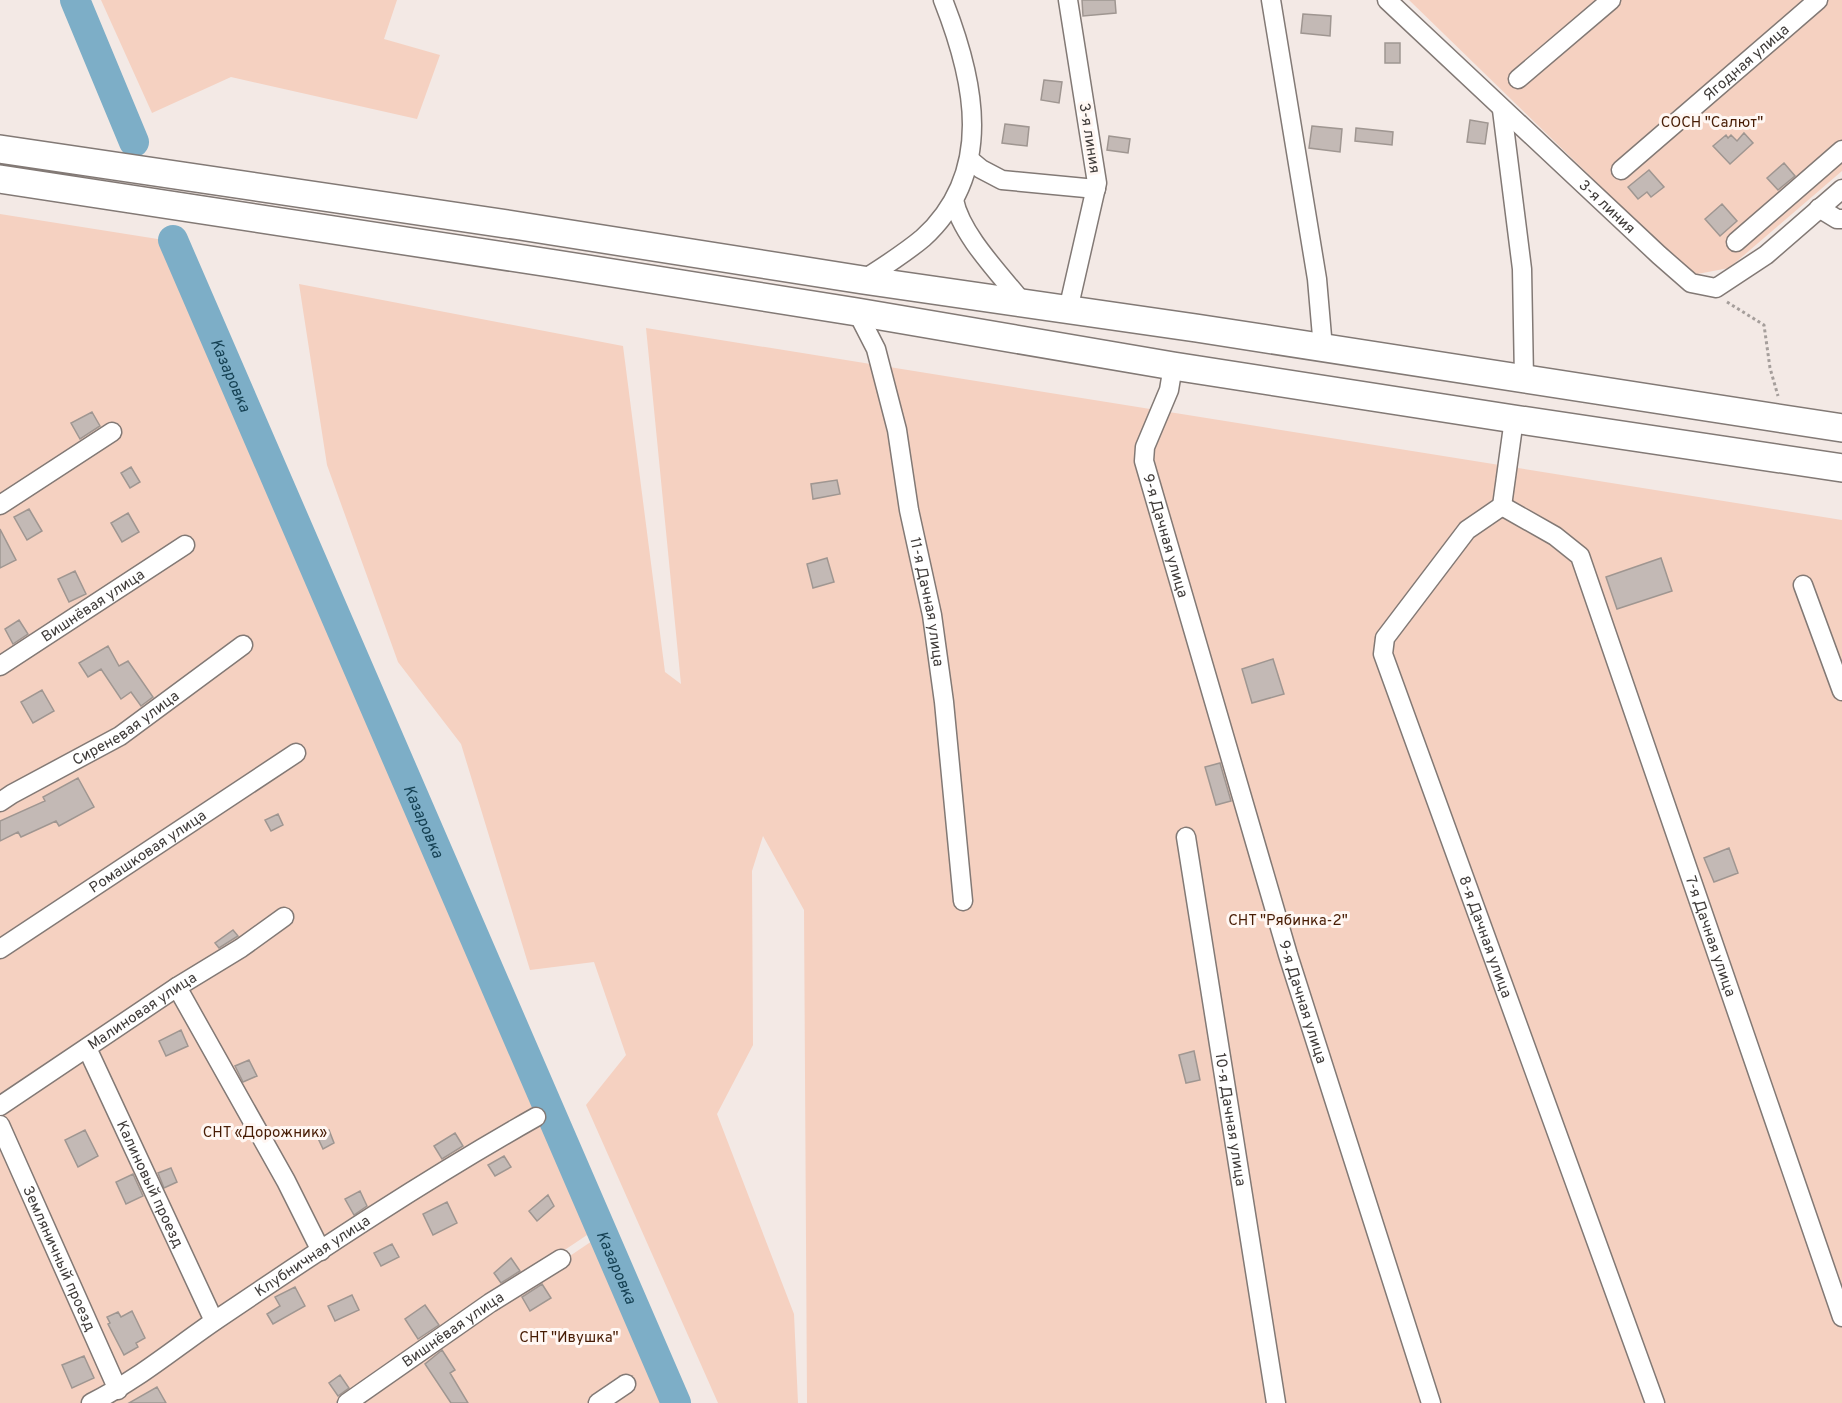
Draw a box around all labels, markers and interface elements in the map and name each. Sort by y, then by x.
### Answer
street label: Ягодная улица [1700,21,1794,106]
street label: 3-я линия [1074,102,1103,175]
park label: СОСН "Салют" [1661,114,1763,133]
street label: 3-я линия [1574,176,1639,239]
water label: Казаровка [205,336,254,416]
street label: 9-я Дачная улица [1137,472,1191,600]
street label: 11-я Дачная улица [904,536,947,668]
street label: Вишнёвая улица [38,566,149,647]
street label: Сиреневая улица [70,687,184,771]
water label: Казаровка [398,782,447,862]
street label: Ромашковая улица [86,807,211,898]
street label: 8-я Дачная улица [1453,874,1515,1001]
street label: 7-я Дачная улица [1680,874,1739,1000]
park label: СНТ "Рябинка-2" [1228,912,1348,931]
street label: 9-я Дачная улица [1273,938,1330,1066]
street label: Малиновая улица [85,969,201,1055]
street label: 10-я Дачная улица [1209,1052,1249,1188]
street label: Калиновый проезд [111,1118,187,1251]
park label: СНТ «Дорожник» [203,1124,328,1143]
street label: Земляничный проезд [17,1183,99,1335]
street label: Клубничная улица [252,1212,374,1302]
water label: Казаровка [591,1228,640,1308]
street label: Вишнёвая улица [399,1289,508,1372]
park label: СНТ "Ивушка" [519,1329,619,1348]

